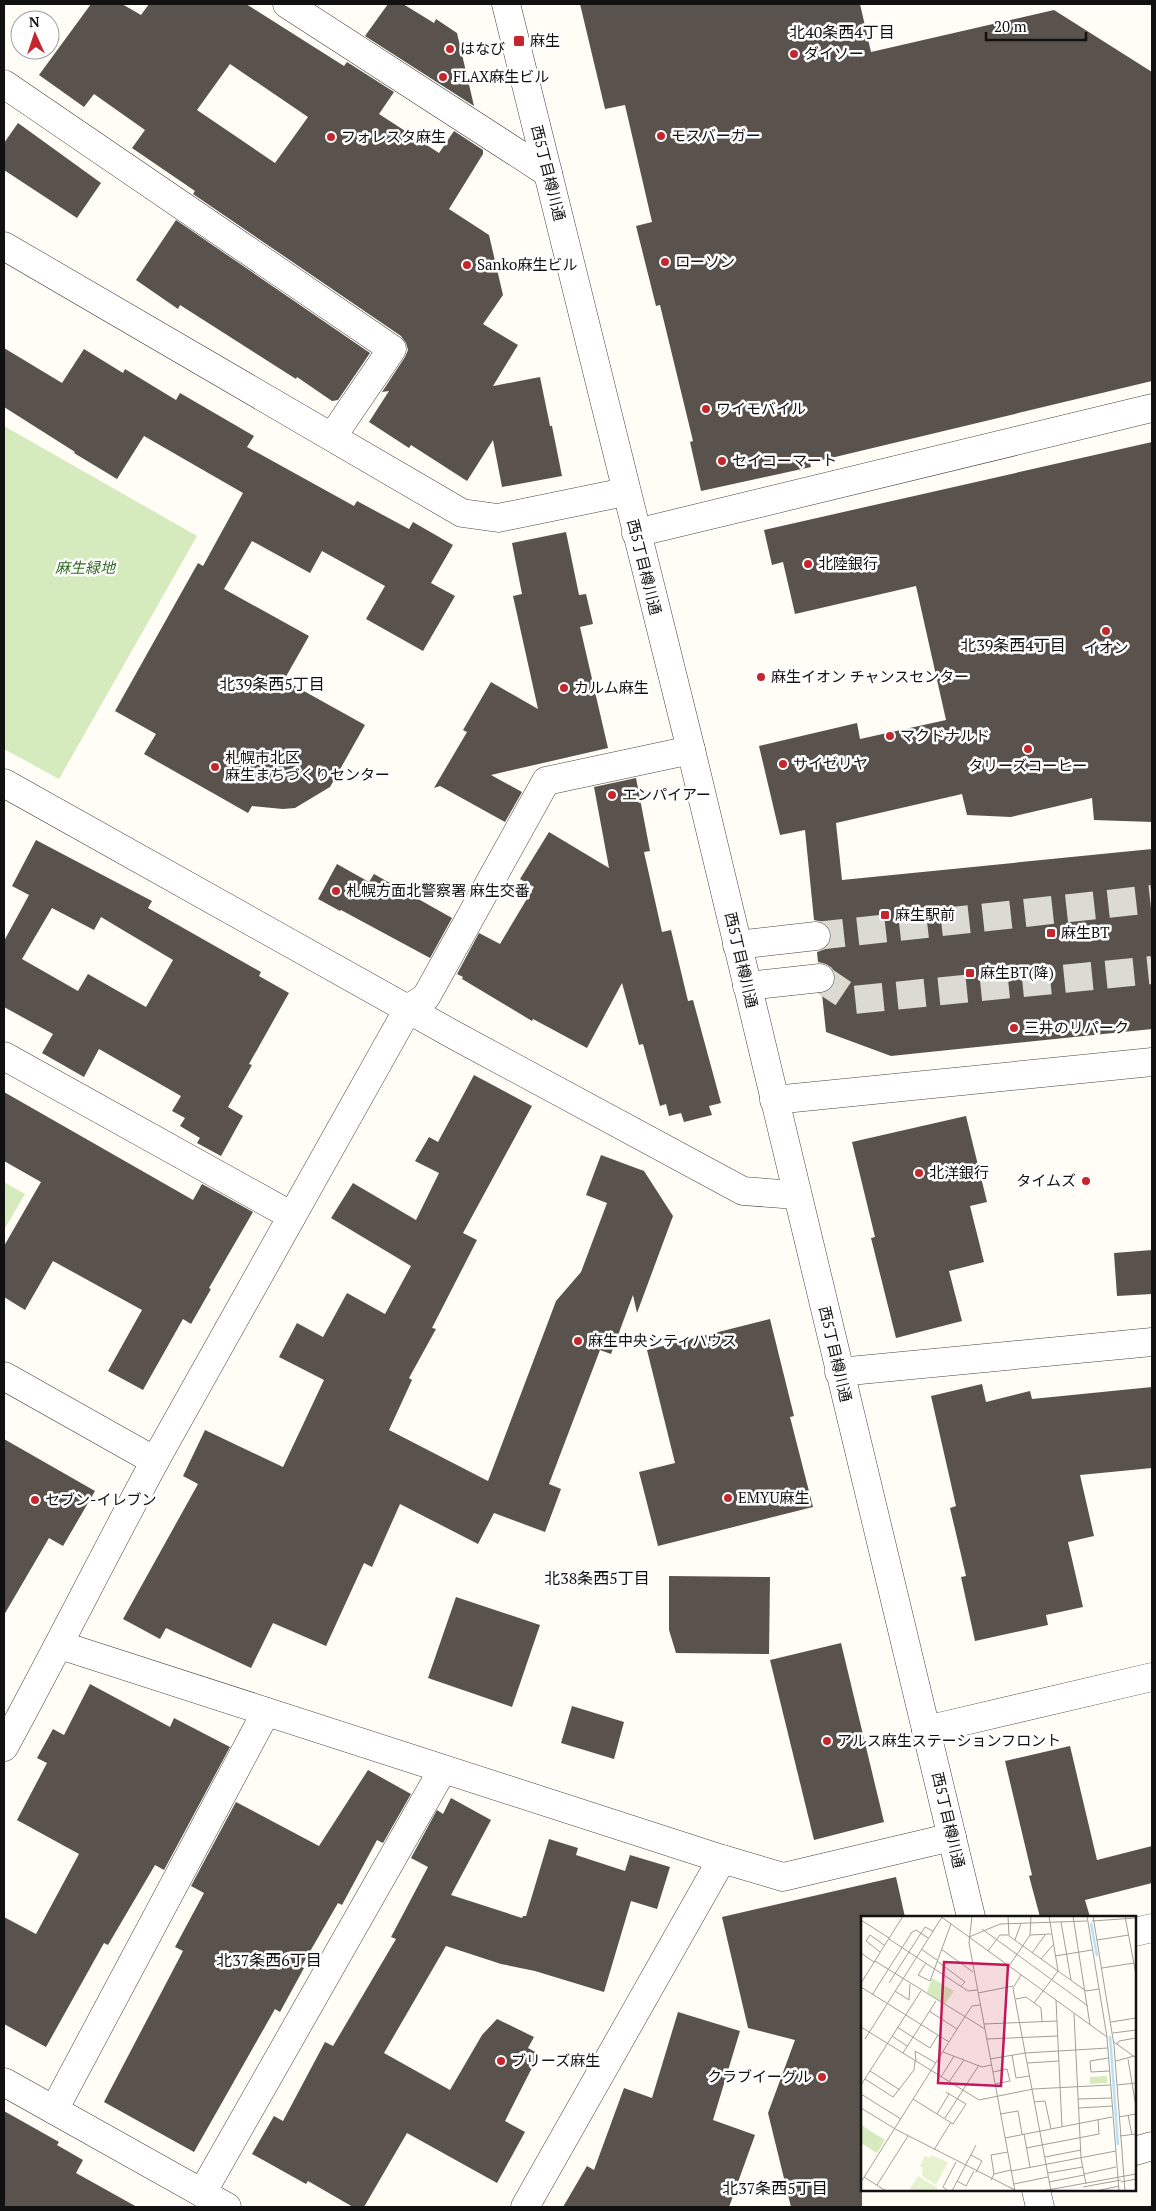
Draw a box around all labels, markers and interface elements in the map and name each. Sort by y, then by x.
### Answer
north arrow [10,10,60,60]
scale bar [986,10,1086,42]
text: N [28,12,40,31]
text: 20 m [994,16,1027,36]
district label: 北40条西4丁目 [789,21,895,43]
place label: 麻生 [530,30,560,50]
marker: 麻生 [512,34,526,48]
place label: はなび [460,38,505,58]
marker: はなび [444,43,456,55]
place label: ダイソー [804,43,864,63]
marker: ダイソー [788,48,800,60]
place label: FLAX麻生ビル [453,66,549,86]
marker: FLAX麻生ビル [437,71,449,83]
street label: 西5丁目樽川通 [527,123,571,223]
place label: モスバーガー [671,125,761,145]
place label: フォレスタ麻生 [341,126,446,146]
marker: モスバーガー [655,130,667,142]
marker: フォレスタ麻生 [325,131,337,143]
place label: ローソン [675,251,735,271]
place label: Sanko麻生ビル [477,254,577,274]
marker: ローソン [659,256,671,268]
marker: Sanko麻生ビル [461,259,473,271]
place label: ワイモバイル [716,398,806,418]
marker: ワイモバイル [700,403,712,415]
place label: セイコーマート [732,450,837,470]
marker: セイコーマート [716,455,728,467]
street label: 西5丁目樽川通 [623,517,667,617]
place label: 北陸銀行 [818,553,878,573]
park label: 麻生緑地 [55,557,117,577]
marker: 北陸銀行 [802,558,814,570]
marker: イオン [1100,625,1112,637]
district label: 北39条西4丁目 [960,634,1066,656]
place label: イオン [1083,637,1129,657]
place label: 麻生イオン チャンスセンター [771,666,969,686]
marker: 麻生イオン チャンスセンター [755,671,767,683]
district label: 北39条西5丁目 [219,673,325,695]
place label: カルム麻生 [574,677,649,697]
marker: カルム麻生 [558,682,570,694]
place label: マクドナルド [900,725,990,745]
marker: マクドナルド [884,730,896,742]
marker: タリーズコーヒー [1022,743,1034,755]
place label: 札幌市北区 麻生まちづくりセンター [225,747,390,784]
place label: サイゼリヤ [793,753,868,773]
place label: タリーズコーヒー [968,755,1088,775]
marker: サイゼリヤ [777,758,789,770]
marker: 札幌市北区 麻生まちづくりセンター [209,761,221,773]
place label: エンパイアー [622,784,711,804]
marker: エンパイアー [606,789,618,801]
place label: 札幌方面北警察署 麻生交番 [346,880,530,900]
marker: 札幌方面北警察署 麻生交番 [330,885,342,897]
place label: 麻生駅前 [895,904,955,924]
marker: 麻生駅前 [879,909,891,921]
street label: 西5丁目樽川通 [721,910,763,1010]
place label: 麻生BT [1061,922,1110,942]
marker: 麻生BT [1045,927,1057,939]
place label: 麻生BT(降) [980,962,1054,982]
marker: 麻生BT(降) [964,967,976,979]
place label: 三井のリパーク [1024,1017,1129,1037]
marker: 三井のリパーク [1008,1022,1020,1034]
place label: 北洋銀行 [929,1162,989,1182]
marker: 北洋銀行 [913,1167,925,1179]
place label: タイムズ [1016,1170,1076,1190]
marker: タイムズ [1080,1175,1092,1187]
street label: 西5丁目樽川通 [815,1304,857,1404]
place label: 麻生中央シティハウス [588,1330,737,1350]
marker: 麻生中央シティハウス [572,1335,584,1347]
place label: EMYU麻生 [738,1487,809,1507]
place label: セブン-イレブン [45,1489,156,1509]
marker: EMYU麻生 [722,1492,734,1504]
marker: セブン-イレブン [29,1494,41,1506]
district label: 北38条西5丁目 [544,1567,650,1589]
place label: アルス麻生ステーションフロント [837,1730,1061,1750]
marker: アルス麻生ステーションフロント [821,1735,833,1747]
street label: 西5丁目樽川通 [928,1770,970,1870]
inset map [861,1916,1136,2191]
district label: 北37条西6丁目 [216,1949,322,1971]
place label: ブリーズ麻生 [511,2050,600,2070]
marker: ブリーズ麻生 [495,2055,507,2067]
place label: クラブイーグル [707,2066,812,2086]
marker: クラブイーグル [816,2071,828,2083]
district label: 北37条西5丁目 [722,2177,828,2199]

